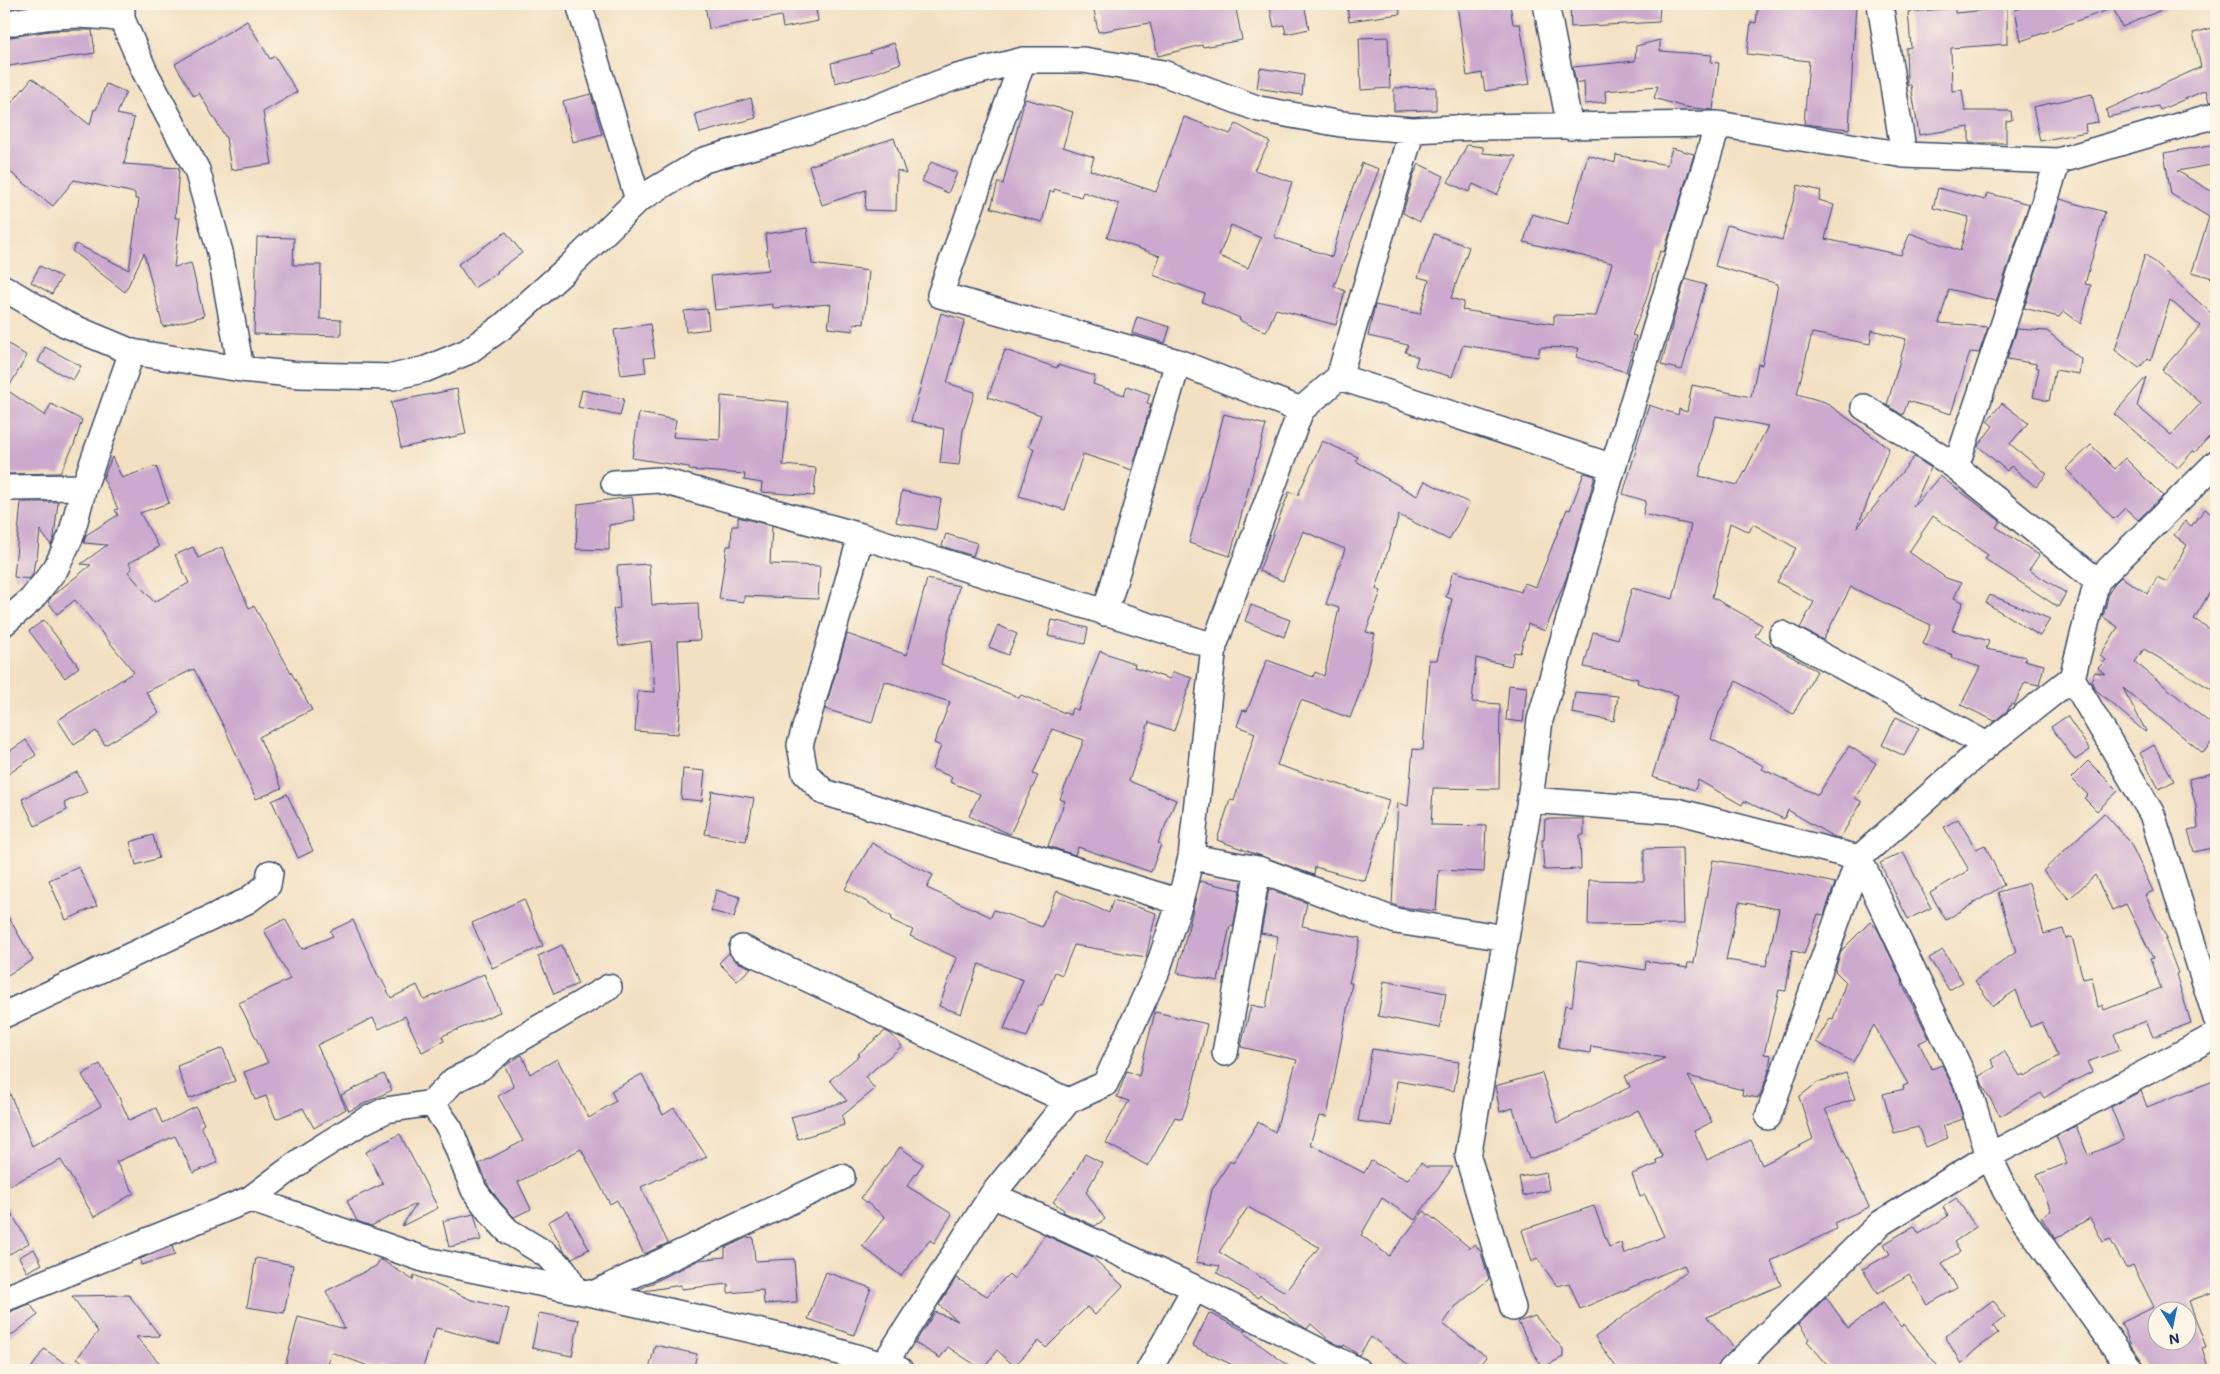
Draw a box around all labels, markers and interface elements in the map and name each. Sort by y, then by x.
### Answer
north arrow [2148,1302,2198,1352]
text: N [2167,1329,2181,1350]

